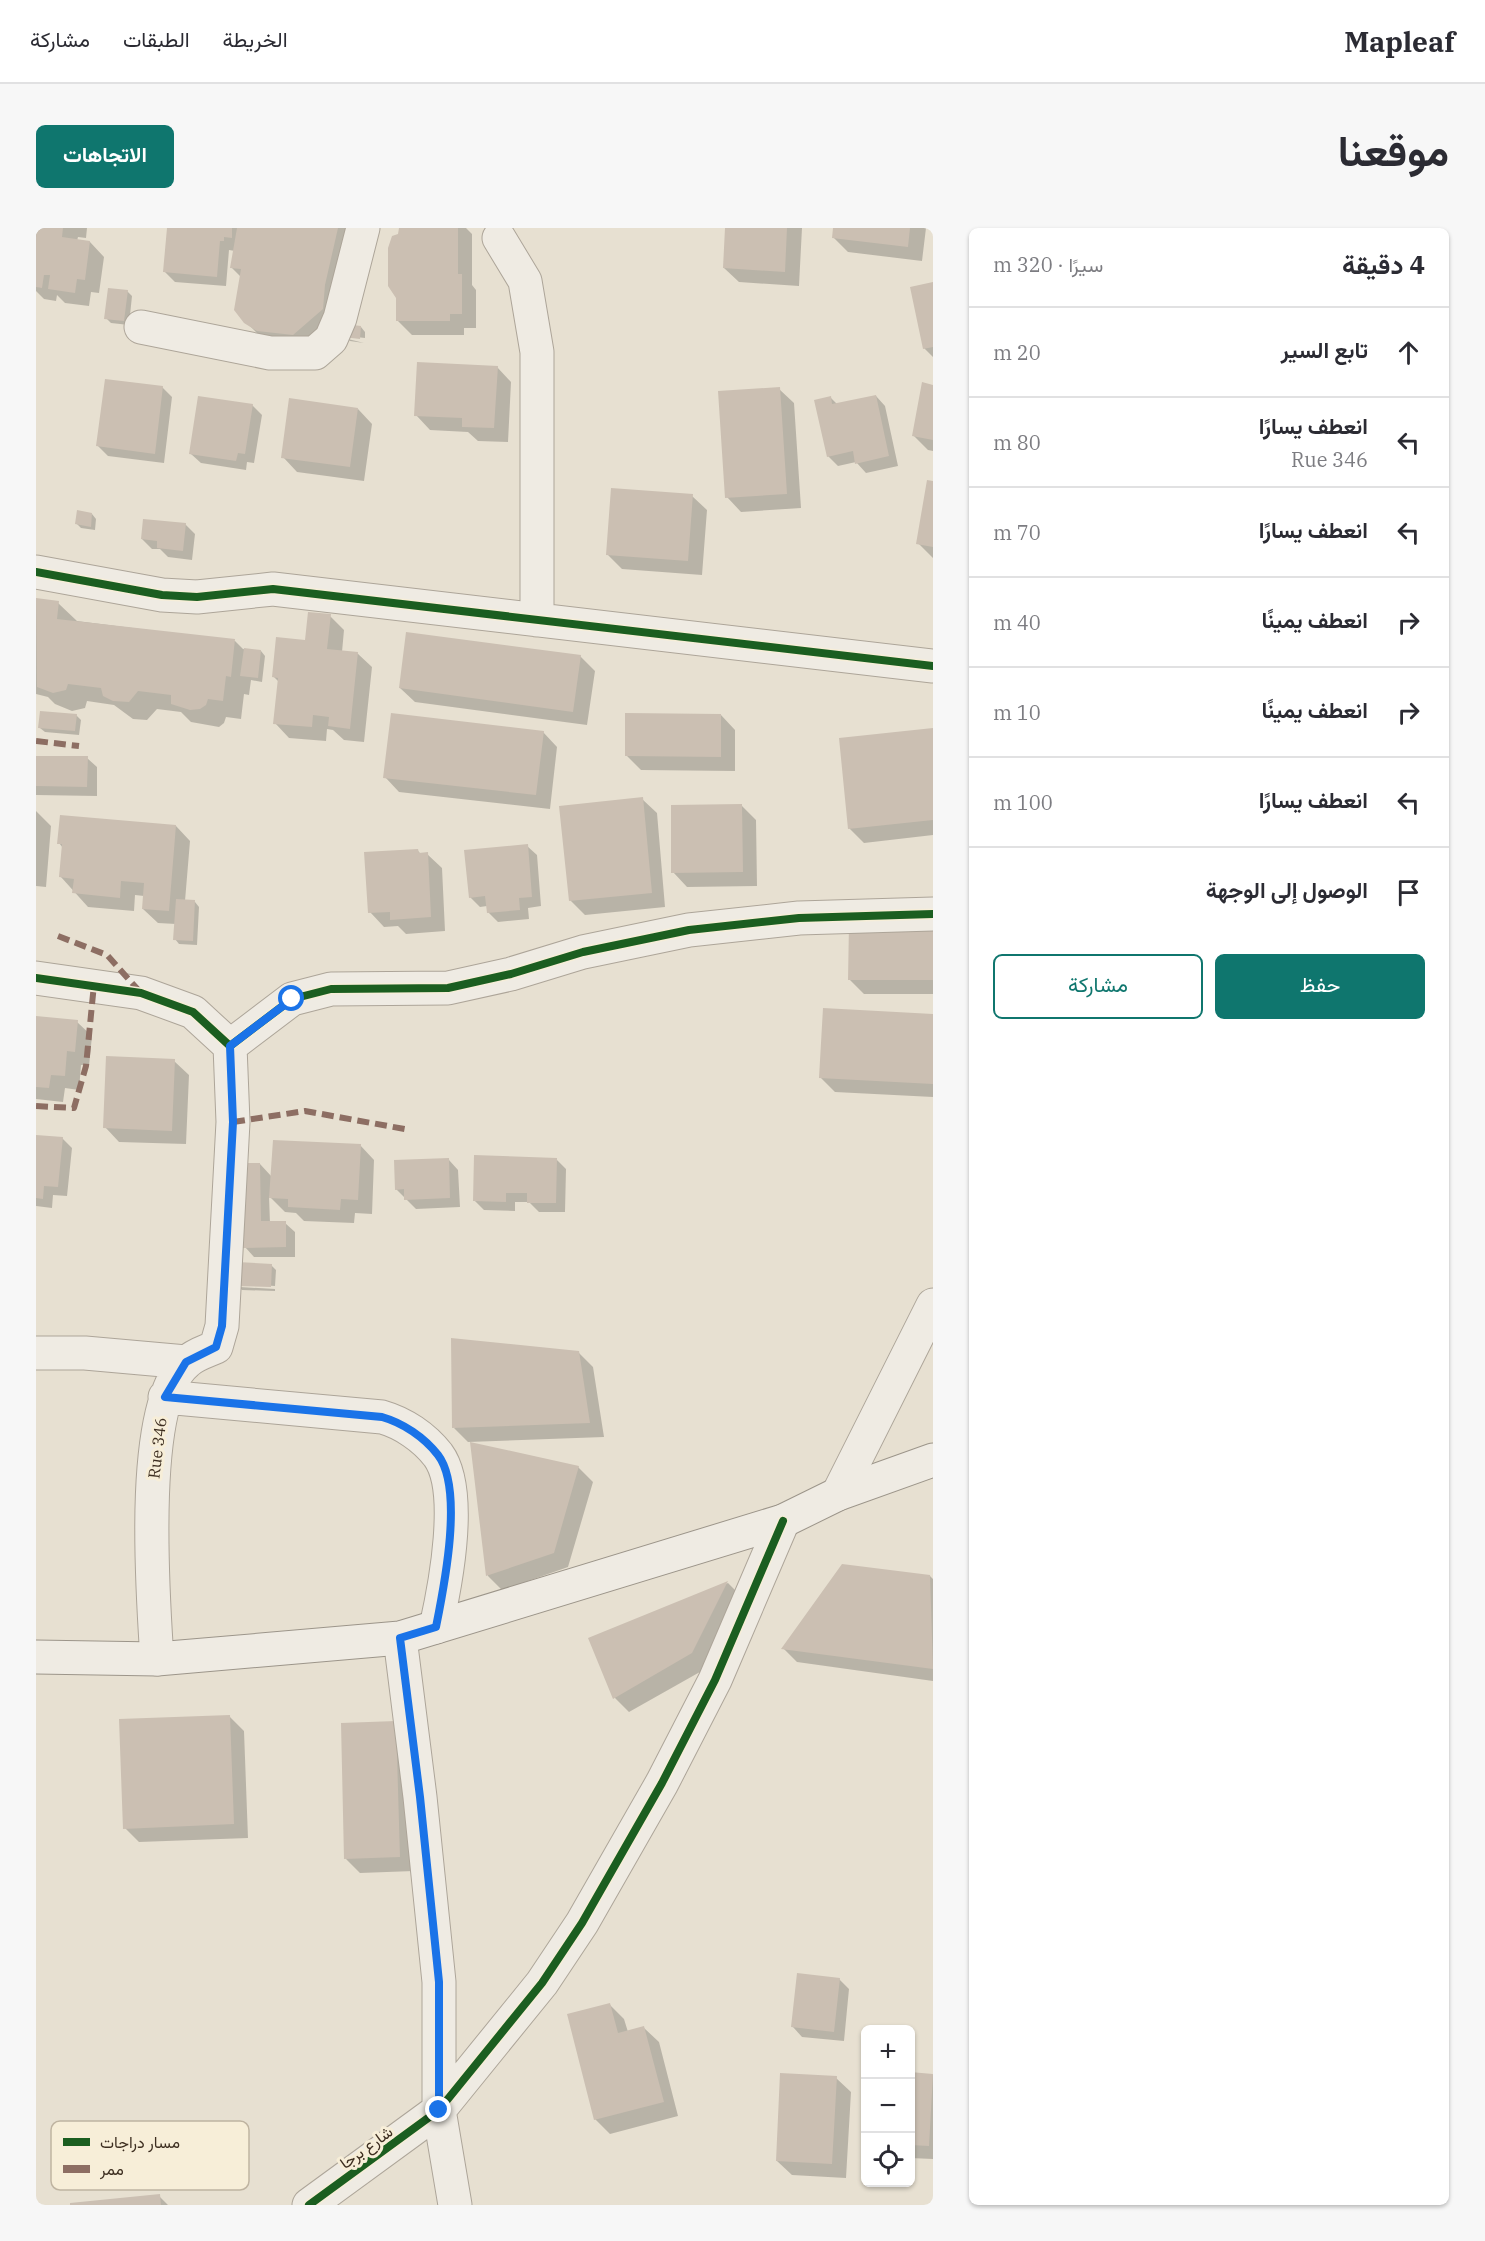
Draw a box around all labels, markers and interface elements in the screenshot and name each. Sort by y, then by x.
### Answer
text: Mapleaf [1344,23,1455,60]
text: مشاركة [30,25,90,53]
text: الطبقات [123,25,190,53]
text: الخريطة [223,25,288,53]
text: موقعنا [1338,123,1449,178]
button: الاتجاهات [36,125,174,188]
text: 4 دقيقة [1342,247,1425,281]
text: سيرًا · 320 m [993,251,1103,278]
text: تابع السير [1281,335,1368,364]
icon: ahead [1392,336,1425,369]
text: 20 m [993,339,1041,366]
text: انعطف يسارًا [1259,411,1368,440]
icon: left [1392,426,1425,459]
text: 80 m [993,429,1041,456]
text: Rue 346 [1291,446,1368,473]
text: انعطف يسارًا [1259,515,1368,544]
icon: left [1392,516,1425,549]
text: 70 m [993,519,1041,546]
text: انعطف يمينًا [1262,605,1368,634]
icon: right [1392,606,1425,639]
text: 40 m [993,609,1041,636]
text: انعطف يمينًا [1262,695,1368,724]
icon: right [1392,696,1425,729]
text: 10 m [993,699,1041,726]
text: انعطف يسارًا [1259,785,1368,814]
icon: left [1392,786,1425,819]
text: 100 m [993,789,1053,816]
text: الوصول إلى الوجهة [1206,875,1368,904]
icon: arrive [1392,876,1425,909]
button: مشاركة [993,954,1203,1019]
button: حفظ [1215,954,1425,1019]
route start [278,985,304,1011]
street label: Rue 346 [143,1416,171,1480]
map controls [861,2025,915,2187]
button: + [861,2025,915,2079]
button: − [861,2079,915,2133]
route end [425,2096,451,2122]
legend [51,2121,249,2190]
street label: شارع برجا [336,2121,398,2174]
text: مسار دراجات [100,2132,180,2153]
button: locate [861,2133,915,2187]
text: ممر [99,2159,124,2180]

